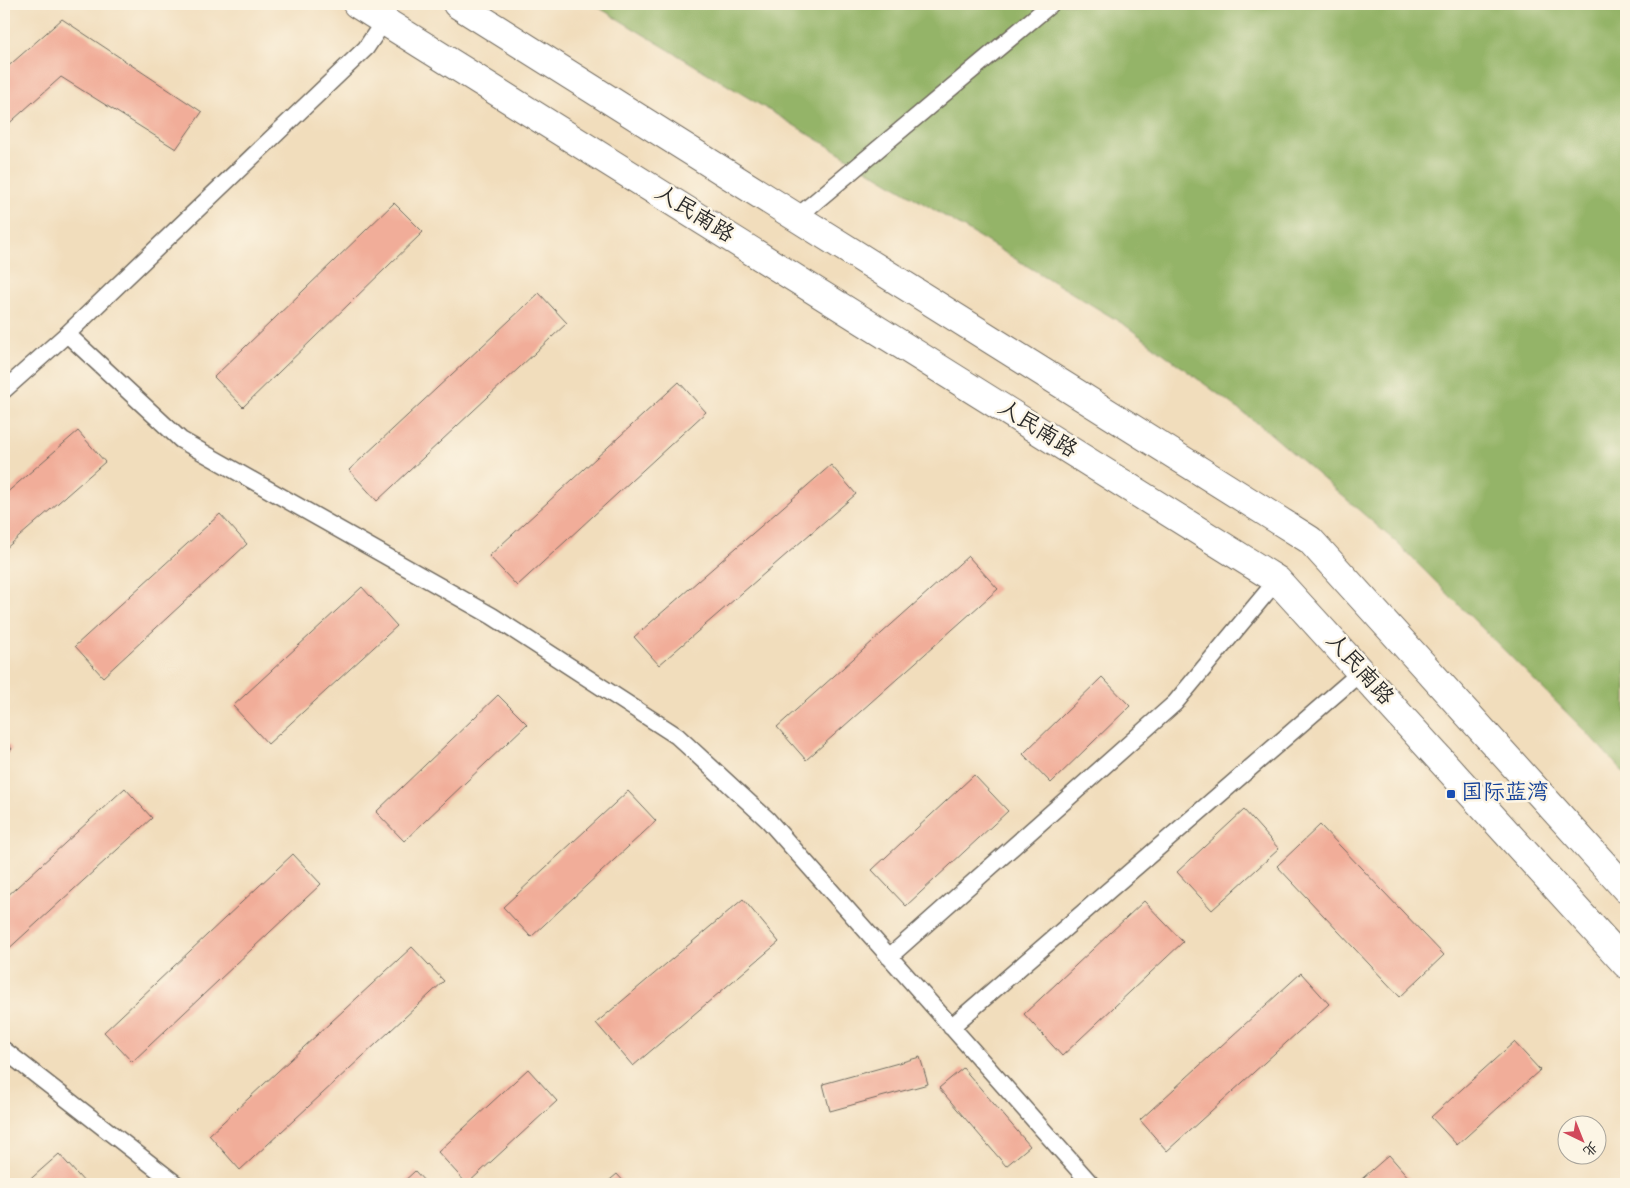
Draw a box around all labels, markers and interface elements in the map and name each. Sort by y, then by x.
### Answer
street label: 人民南路 [648,178,740,252]
street label: 人民南路 [991,393,1083,467]
street label: 人民南路 [1318,627,1400,713]
place label: 国际蓝湾 [1461,778,1549,810]
marker: 国际蓝湾 [1445,788,1457,800]
north arrow [1558,1116,1608,1166]
text: 北 [1578,1136,1602,1161]

